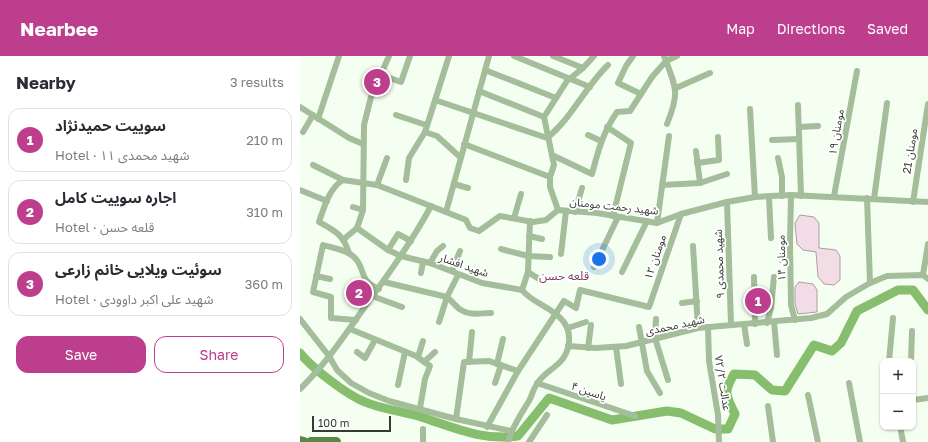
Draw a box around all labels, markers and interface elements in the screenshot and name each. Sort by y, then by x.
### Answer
text: Nearbee [20,17,98,40]
text: Map [726,20,755,37]
text: Directions [777,20,845,37]
text: Saved [867,20,908,37]
pin: 3 [364,67,390,97]
text: Nearby [16,72,76,93]
text: 3 results [230,74,284,90]
street label: مومنان ۱۹ [825,108,847,156]
text: سوییت حمیدنژاد [55,116,166,134]
street label: مومنان 21 [900,127,921,175]
text: 1 [27,132,33,148]
text: 210 m [246,132,283,148]
text: Hotel · ۱۱ شهید محمدی [55,147,189,163]
text: اجاره سوییت کامل [55,188,176,206]
street label: شهید رحمت مومنان [569,194,660,218]
text: 2 [26,204,34,220]
text: 310 m [246,204,283,220]
text: Hotel · قلعه حسن [55,219,154,235]
street label: ۹ شهید محمدی [711,229,727,299]
street label: مومنان ۱۲ [641,232,669,281]
street label: مومنان ۱۴ [774,234,788,281]
your location [589,249,609,269]
street label: شهید افشار [437,250,491,280]
text: سوئیت ویلایی خانم زارعی [55,260,222,278]
district label: قلعه حسن [539,268,589,283]
text: 3 [26,276,34,292]
text: 360 m [245,276,283,292]
pin: 2 [346,278,372,308]
pin: 1 [745,286,771,316]
text: Hotel · شهید علی اکبر داوودی [55,291,213,307]
street label: شهید محمدی [644,312,706,338]
button: Save [16,336,146,373]
button: Share [154,336,284,373]
street label: عدالت ۷۲/۲ [713,354,734,412]
map controls [880,358,916,430]
button: + [880,358,916,394]
street label: یاسین ۴ [570,378,608,404]
button: − [880,394,916,430]
scale bar [312,414,391,433]
text: 100 m [318,416,349,429]

